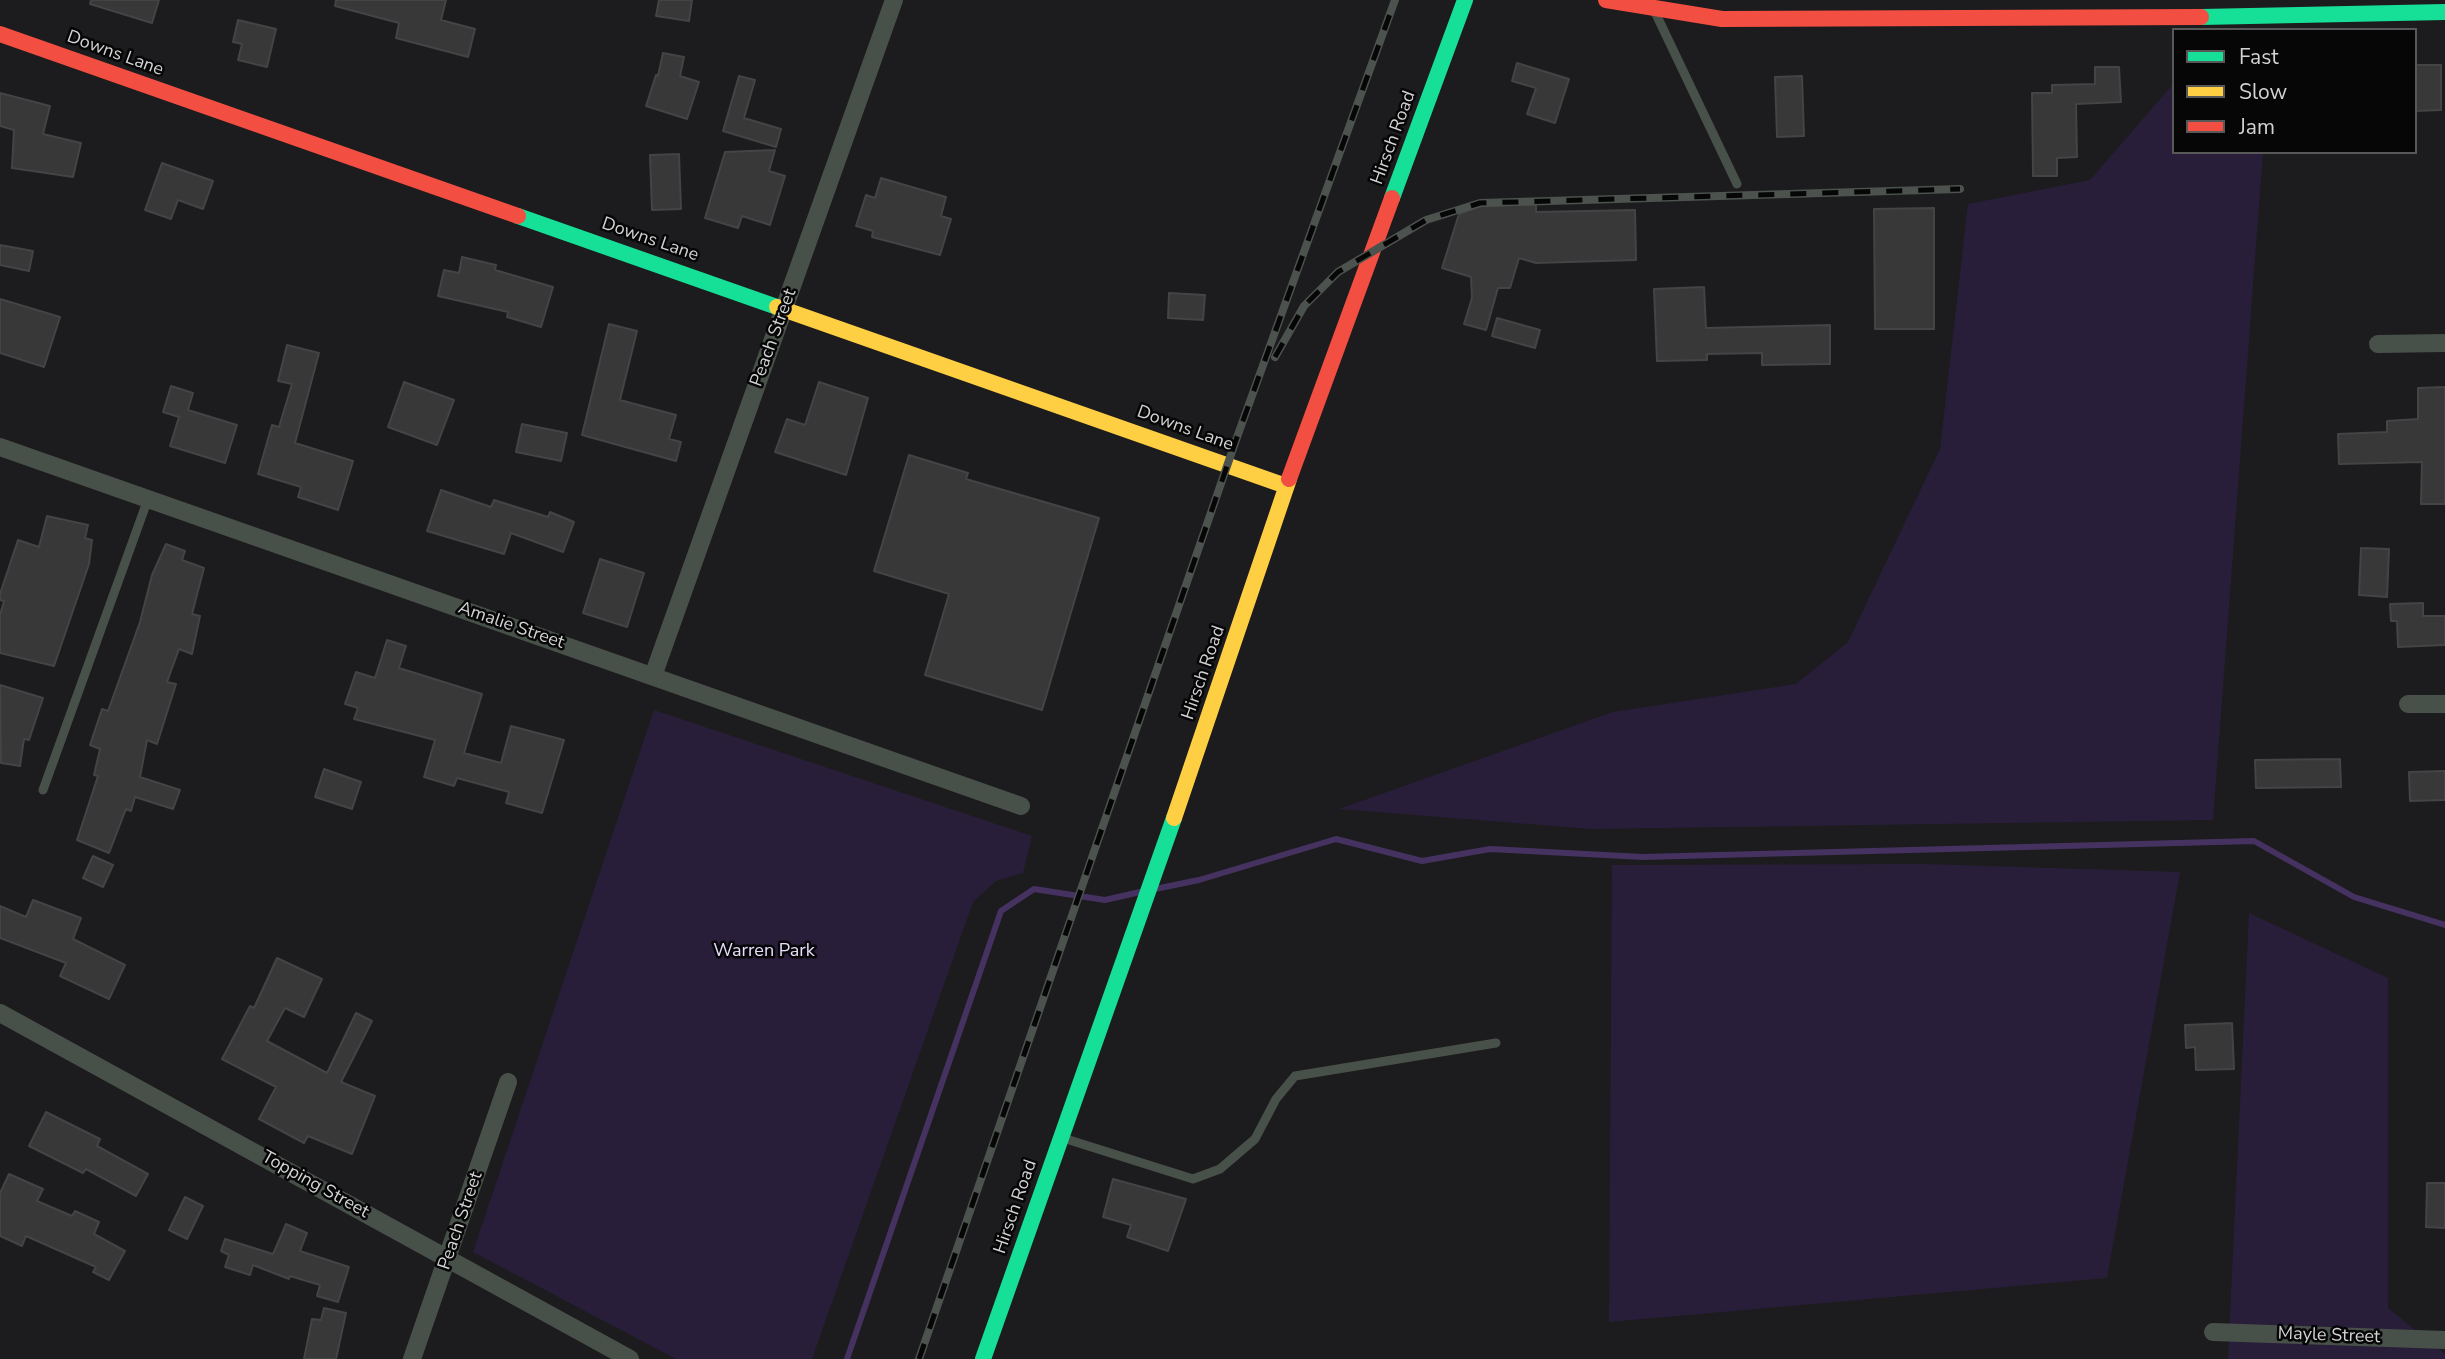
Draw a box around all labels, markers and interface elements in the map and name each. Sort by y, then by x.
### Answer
street label: Downs Lane [64,27,166,81]
legend [2172,28,2417,154]
text: Fast [2239,43,2279,71]
text: Slow [2239,78,2287,106]
street label: Hirsch Road [1367,88,1421,188]
text: Jam [2239,113,2275,141]
street label: Downs Lane [599,213,701,267]
street label: Peach Street [746,286,802,390]
street label: Downs Lane [1134,402,1236,456]
street label: Amalie Street [455,598,567,654]
street label: Hirsch Road [1178,623,1230,723]
park label: Warren Park [713,941,815,963]
street label: Topping Street [258,1147,372,1223]
street label: Hirsch Road [990,1157,1042,1257]
street label: Peach Street [434,1169,488,1273]
street label: Mayle Street [2277,1323,2381,1349]

